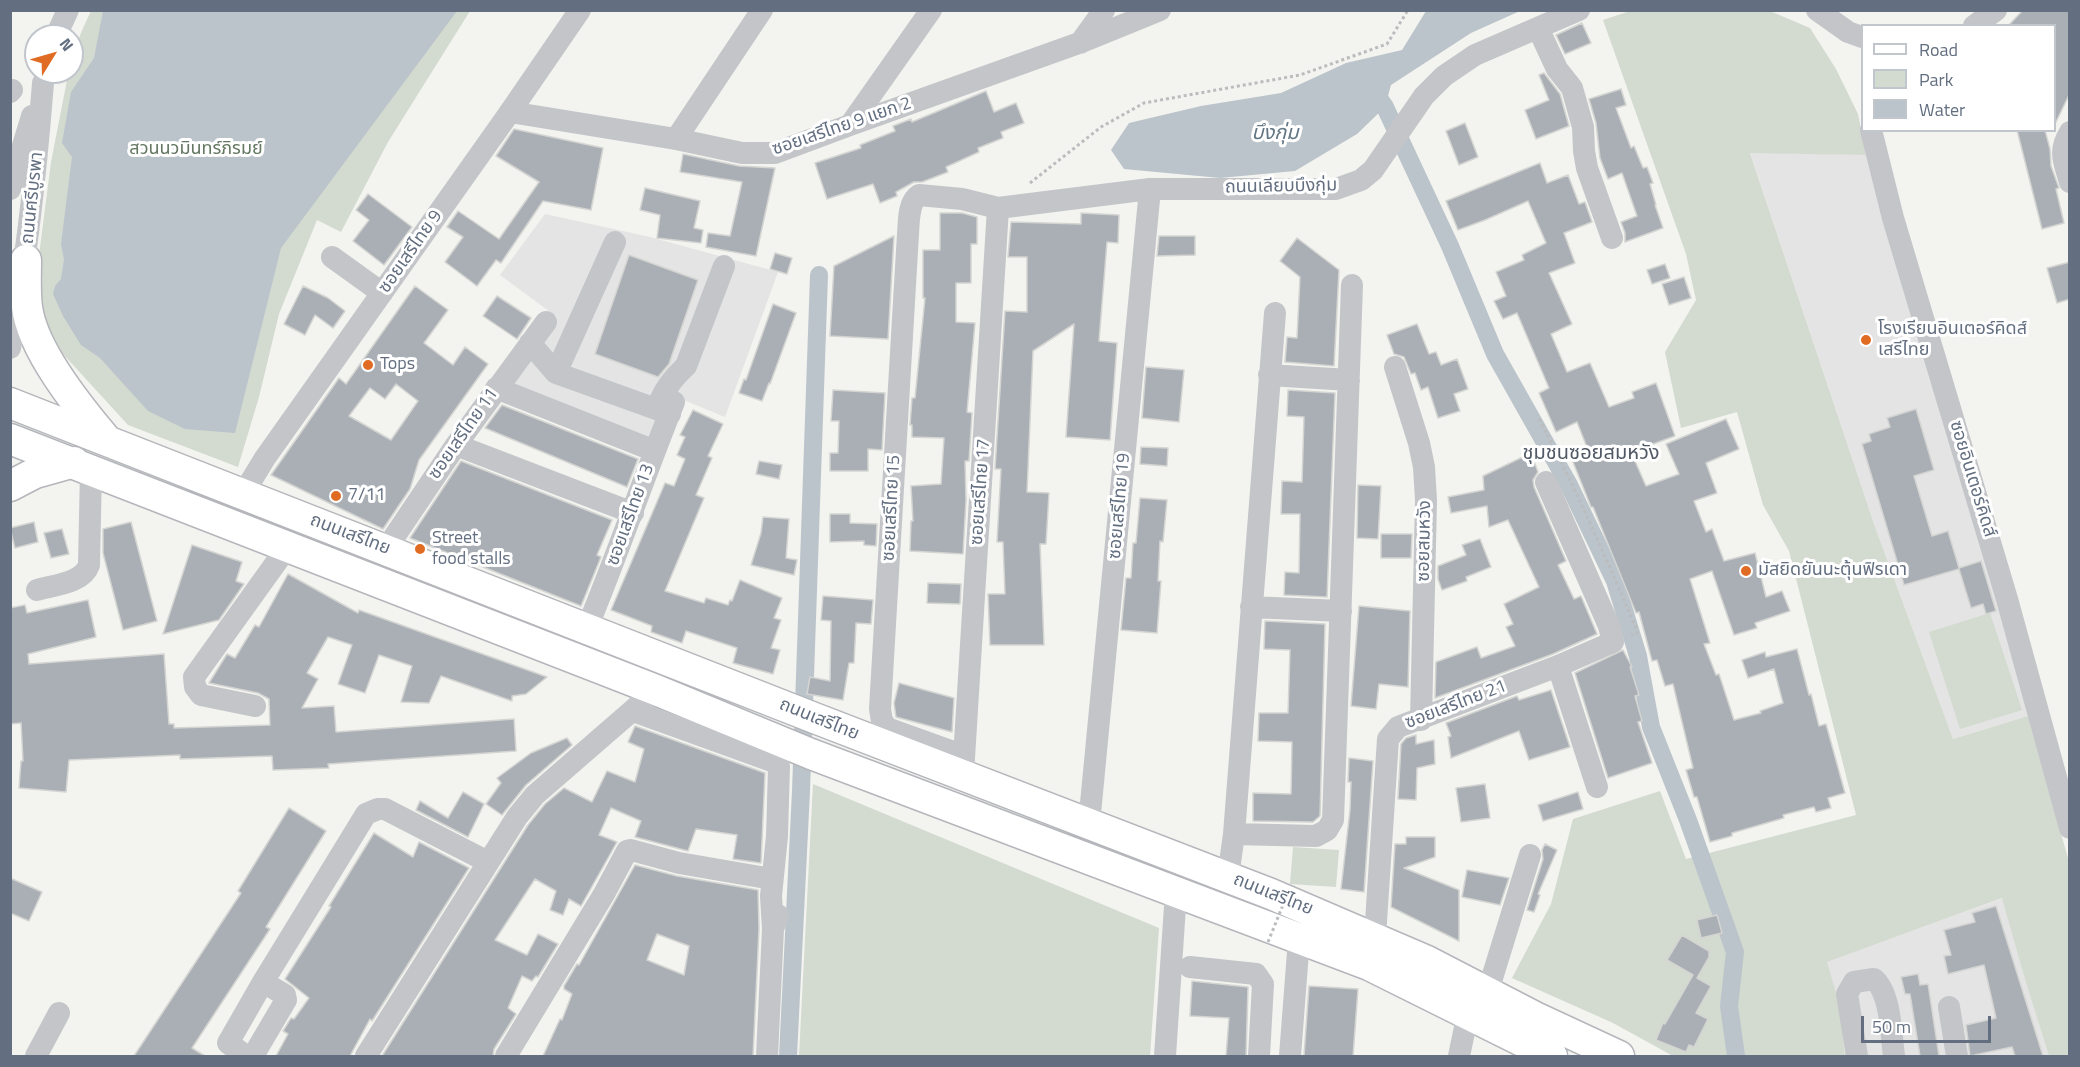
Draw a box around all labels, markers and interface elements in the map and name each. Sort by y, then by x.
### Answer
north arrow [24,24,84,84]
legend [1861,24,2056,132]
text: N [54,33,80,56]
text: Road [1919,36,1958,63]
text: Park [1919,66,1953,93]
street label: ซอยเสรีไทย 9 แยก 2 [770,93,914,161]
text: Water [1919,96,1965,123]
water label: บึงกุ่ม [1251,122,1299,146]
park label: สวนนวมินทร์ภิรมย์ [129,139,263,161]
street label: ถนนศรีบูรพา [17,151,49,245]
street label: ถนนเลียบบึงกุ่ม [1225,175,1337,199]
street label: ซอยเสรีไทย 9 [375,206,447,298]
place label: โรงเรียนอินเตอร์คิดส์ เสรีไทย [1878,319,2027,362]
marker: โรงเรียนอินเตอร์คิดส์ เสรีไทย [1859,333,1873,347]
place label: Tops [380,354,415,376]
marker: Tops [361,358,375,372]
street label: ซอยเสรีไทย 11 [425,384,503,484]
street label: ซอยอินเตอร์คิดส์ [1944,418,2000,540]
street label: ซอยเสรีไทย 17 [967,438,995,546]
district label: ชุมชนซอยสมหวัง [1522,442,1660,466]
street label: ซอยเสรีไทย 19 [1105,452,1135,560]
street label: ซอยเสรีไทย 15 [878,454,906,562]
street label: ซอยเสรีไทย 13 [603,461,659,569]
place label: 7/11 [348,485,386,507]
marker: 7/11 [329,489,343,503]
street label: ซอยสมหวัง [1413,500,1437,582]
street label: ถนนเสรีไทย [307,510,393,560]
place label: Street food stalls [432,528,511,570]
marker: Street food stalls [413,542,427,556]
place label: มัสยิดยันนะตุ้นฟิรเดา [1758,560,1907,582]
marker: มัสยิดยันนะตุ้นฟิรเดา [1739,564,1753,578]
street label: ซอยเสรีไทย 21 [1402,676,1510,734]
street label: ถนนเสรีไทย [776,694,862,746]
street label: ถนนเสรีไทย [1230,869,1316,921]
scale bar [1864,1004,1994,1042]
text: 50 m [1872,1013,1911,1040]

